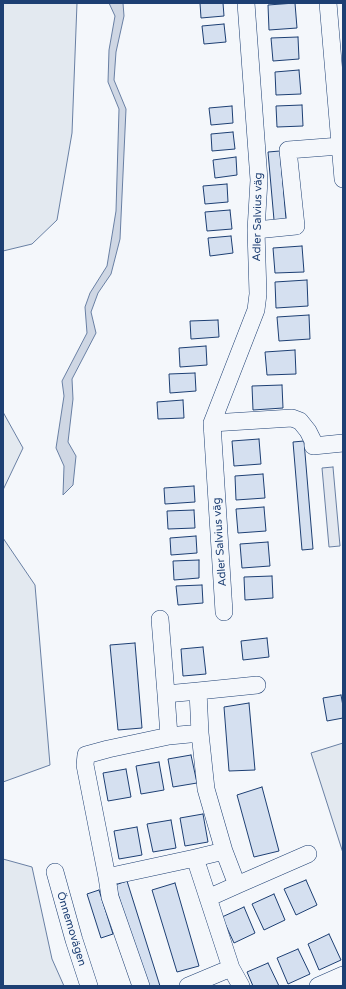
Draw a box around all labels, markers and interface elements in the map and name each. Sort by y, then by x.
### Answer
street label: Adler Salvius väg [251,172,265,262]
street label: Adler Salvius väg [210,497,230,587]
street label: Önnemovägen [53,890,89,968]

